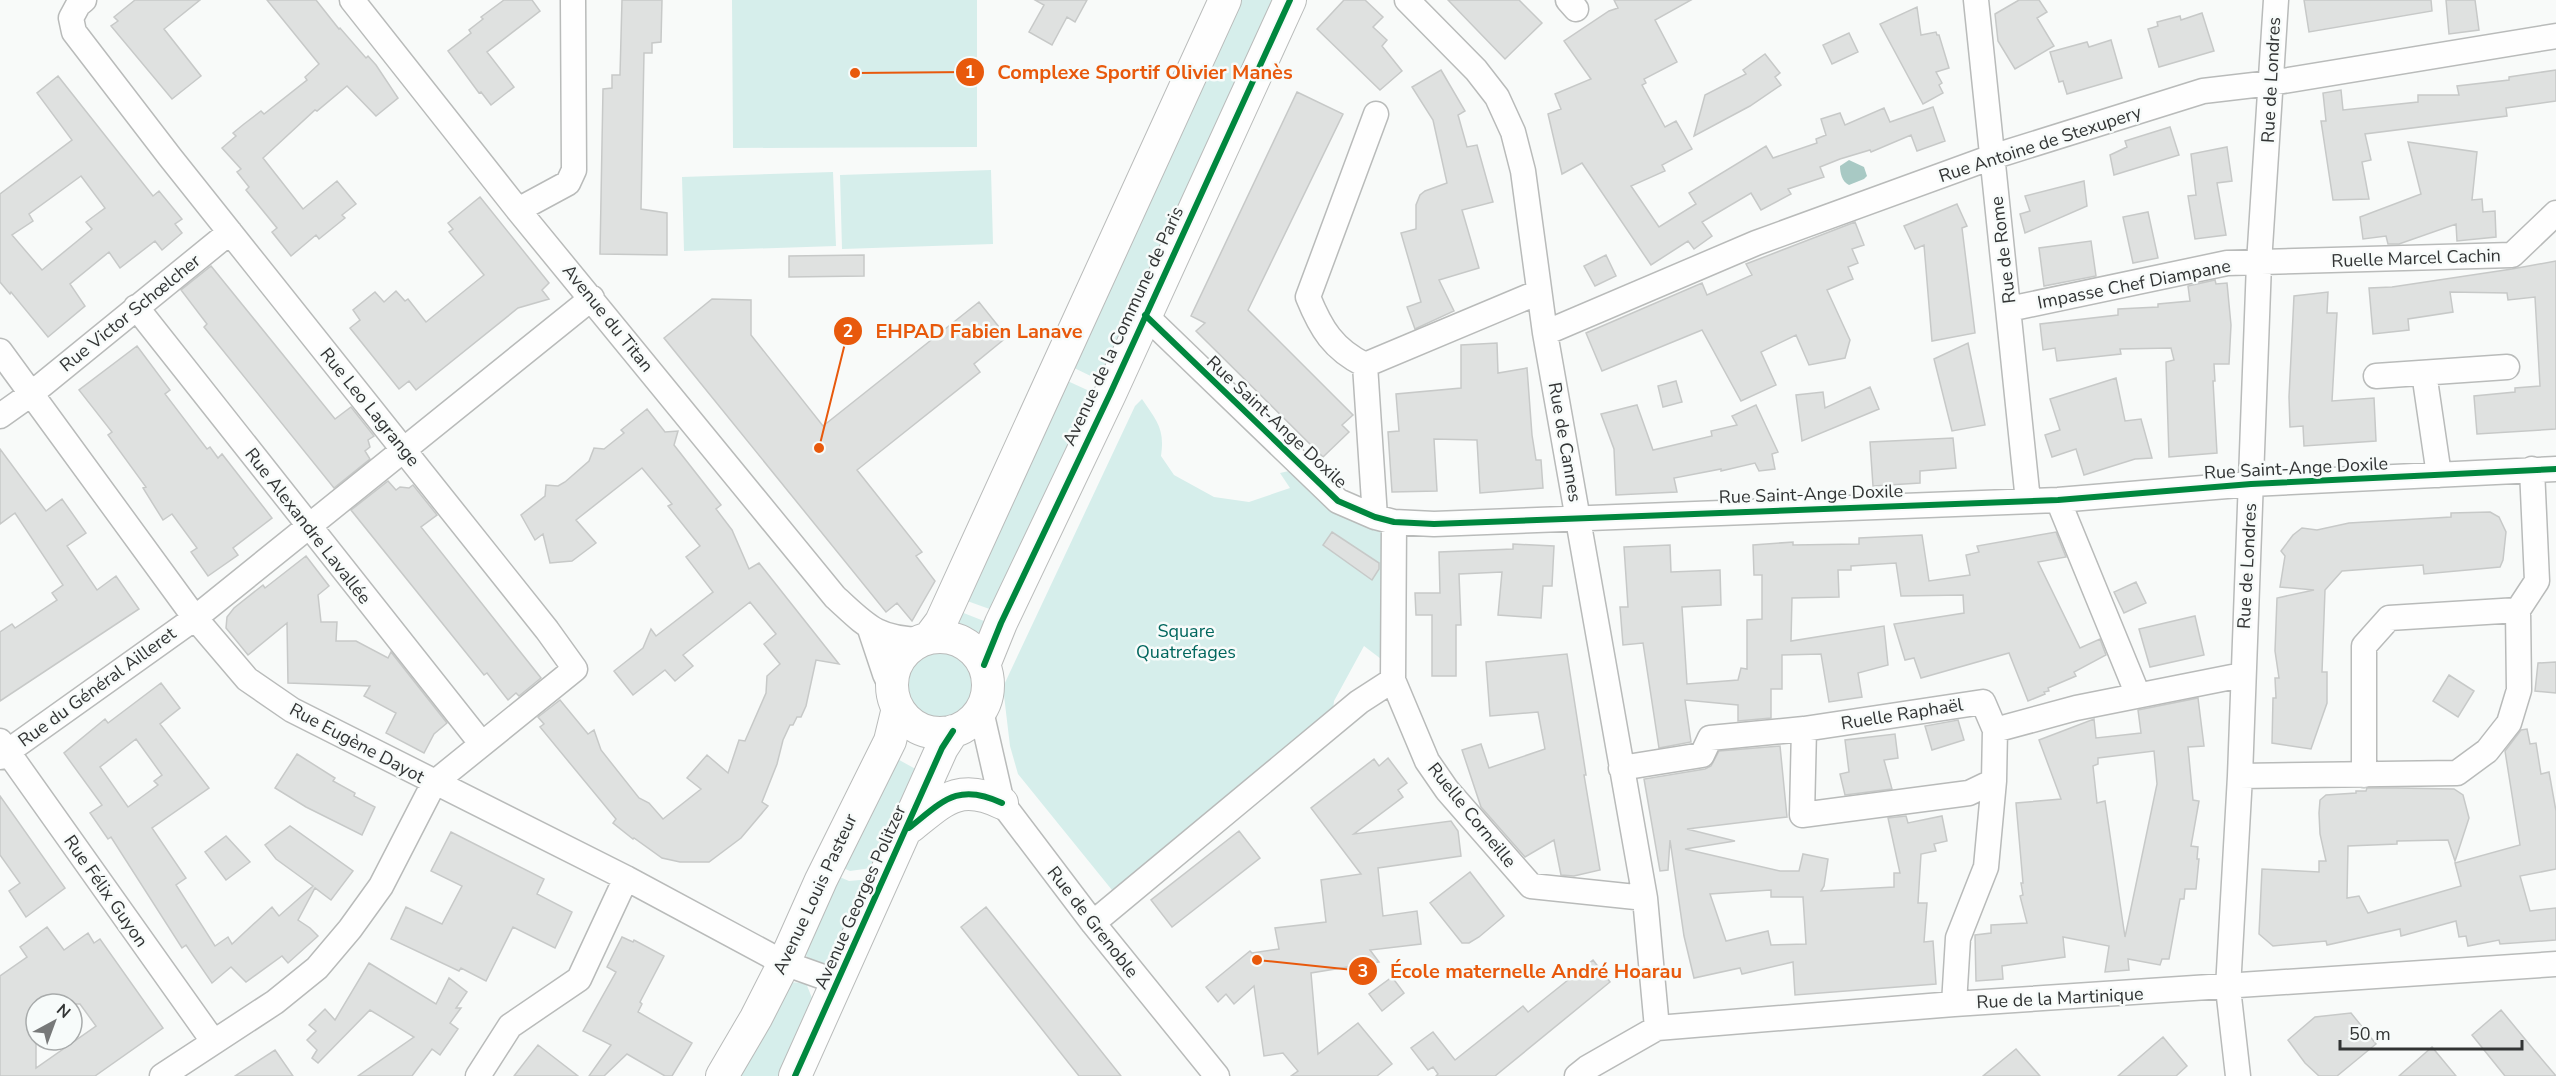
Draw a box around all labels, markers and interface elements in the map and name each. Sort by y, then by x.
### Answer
street label: Rue de Londres [2256,16,2286,144]
callout: Complexe Sportif Olivier Manès [955,53,1305,91]
text: Complexe Sportif Olivier Manès [997,59,1293,86]
text: 1 [965,60,975,84]
street label: Rue Antoine de Stexupery [1936,100,2145,188]
street label: Rue de Rome [1985,195,2021,305]
street label: Avenue de la Commune de Paris [1057,202,1189,450]
street label: Ruelle Marcel Cachin [2331,243,2501,273]
street label: Rue Victor Schœlcher [55,248,206,377]
street label: Impasse Chef Diampane [2035,253,2233,315]
street label: Avenue du Titan [557,259,659,377]
callout: EHPAD Fabien Lanave [833,312,1095,350]
text: EHPAD Fabien Lanave [875,318,1083,345]
text: 2 [843,319,853,343]
street label: Rue Leo Lagrange [315,343,425,471]
street label: Rue Saint-Ange Doxile [1201,350,1353,494]
street label: Rue de Cannes [1543,380,1587,504]
street label: Rue Alexandre Lavallée [239,443,377,609]
street label: Rue Saint-Ange Doxile [2203,451,2389,485]
street label: Rue Saint-Ange Doxile [1718,479,1904,509]
street label: Rue de Londres [2232,502,2262,630]
park label: Square Quatrefages [1136,619,1236,664]
street label: Rue du Général Ailleret [13,621,181,752]
street label: Ruelle Raphaël [1839,692,1965,735]
street label: Rue Eugène Dayot [285,697,429,789]
street label: Ruelle Corneille [1422,757,1522,873]
street label: Avenue Georges Politzer [809,801,912,993]
street label: Avenue Louis Pasteur [767,809,863,978]
street label: Rue Félix Guyon [58,830,154,952]
street label: Rue de Grenoble [1042,861,1144,983]
callout: École maternelle André Hoarau [1348,952,1694,990]
text: École maternelle André Hoarau [1390,958,1682,985]
text: 3 [1358,959,1368,983]
street label: Rue de la Martinique [1976,982,2144,1014]
north arrow [24,992,84,1052]
text: N [51,999,75,1024]
scale bar [2340,1013,2522,1051]
text: 50 m [2349,1022,2391,1046]

